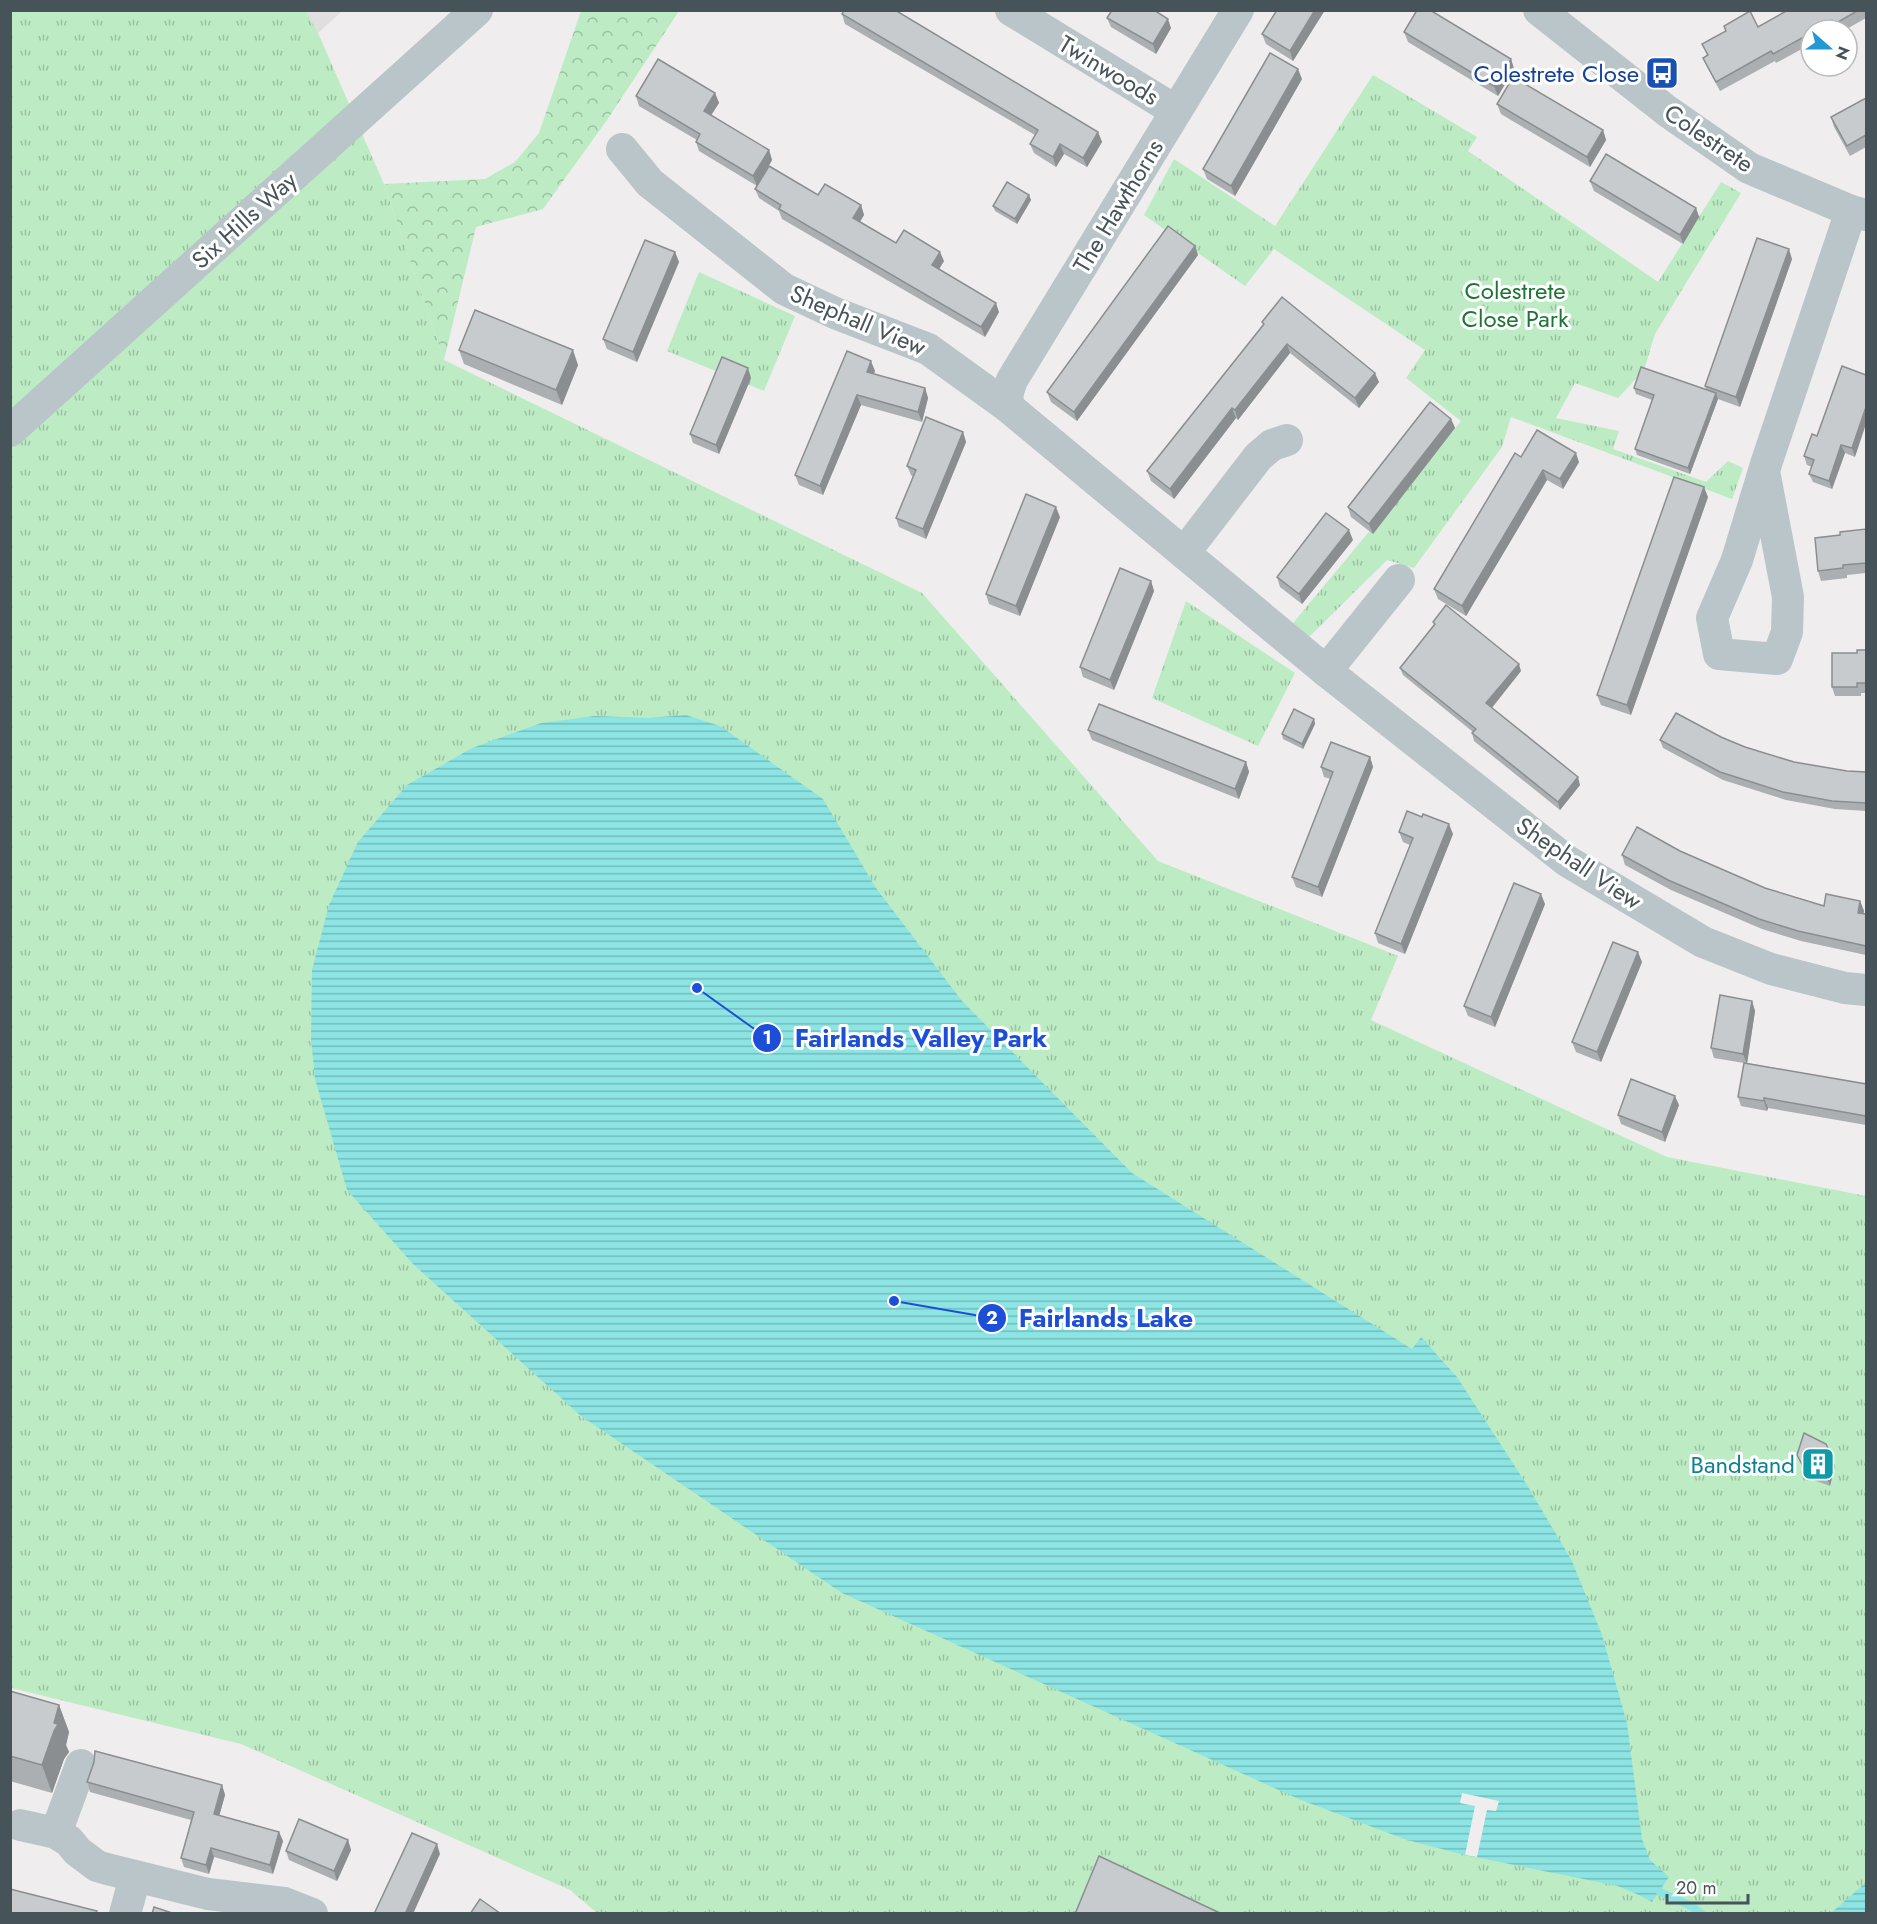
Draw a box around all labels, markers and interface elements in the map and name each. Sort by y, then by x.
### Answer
north arrow [1799,18,1859,78]
street label: Twinwoods [1052,26,1166,114]
text: N [1830,43,1856,63]
bus stop icon: Colestrete Close [1644,55,1680,91]
place label: Colestrete Close [1473,56,1639,91]
street label: Colestrete [1657,95,1761,181]
street label: The Hawthorns [1064,133,1172,279]
street label: Six Hills Way [183,163,305,277]
park label: Colestrete Close Park [1461,273,1569,336]
street label: Shephall View [785,276,932,365]
street label: Shephall View [1509,808,1649,918]
callout: Fairlands Valley Park [752,1016,1059,1060]
text: Fairlands Valley Park [795,1019,1047,1057]
text: 1 [762,1025,772,1051]
callout: Fairlands Lake [977,1296,1205,1340]
text: Fairlands Lake [1019,1299,1193,1337]
text: 2 [986,1305,998,1331]
building icon: Bandstand [1800,1446,1836,1482]
place label: Bandstand [1691,1447,1795,1482]
scale bar [1667,1867,1748,1905]
text: 20 m [1676,1875,1716,1901]

